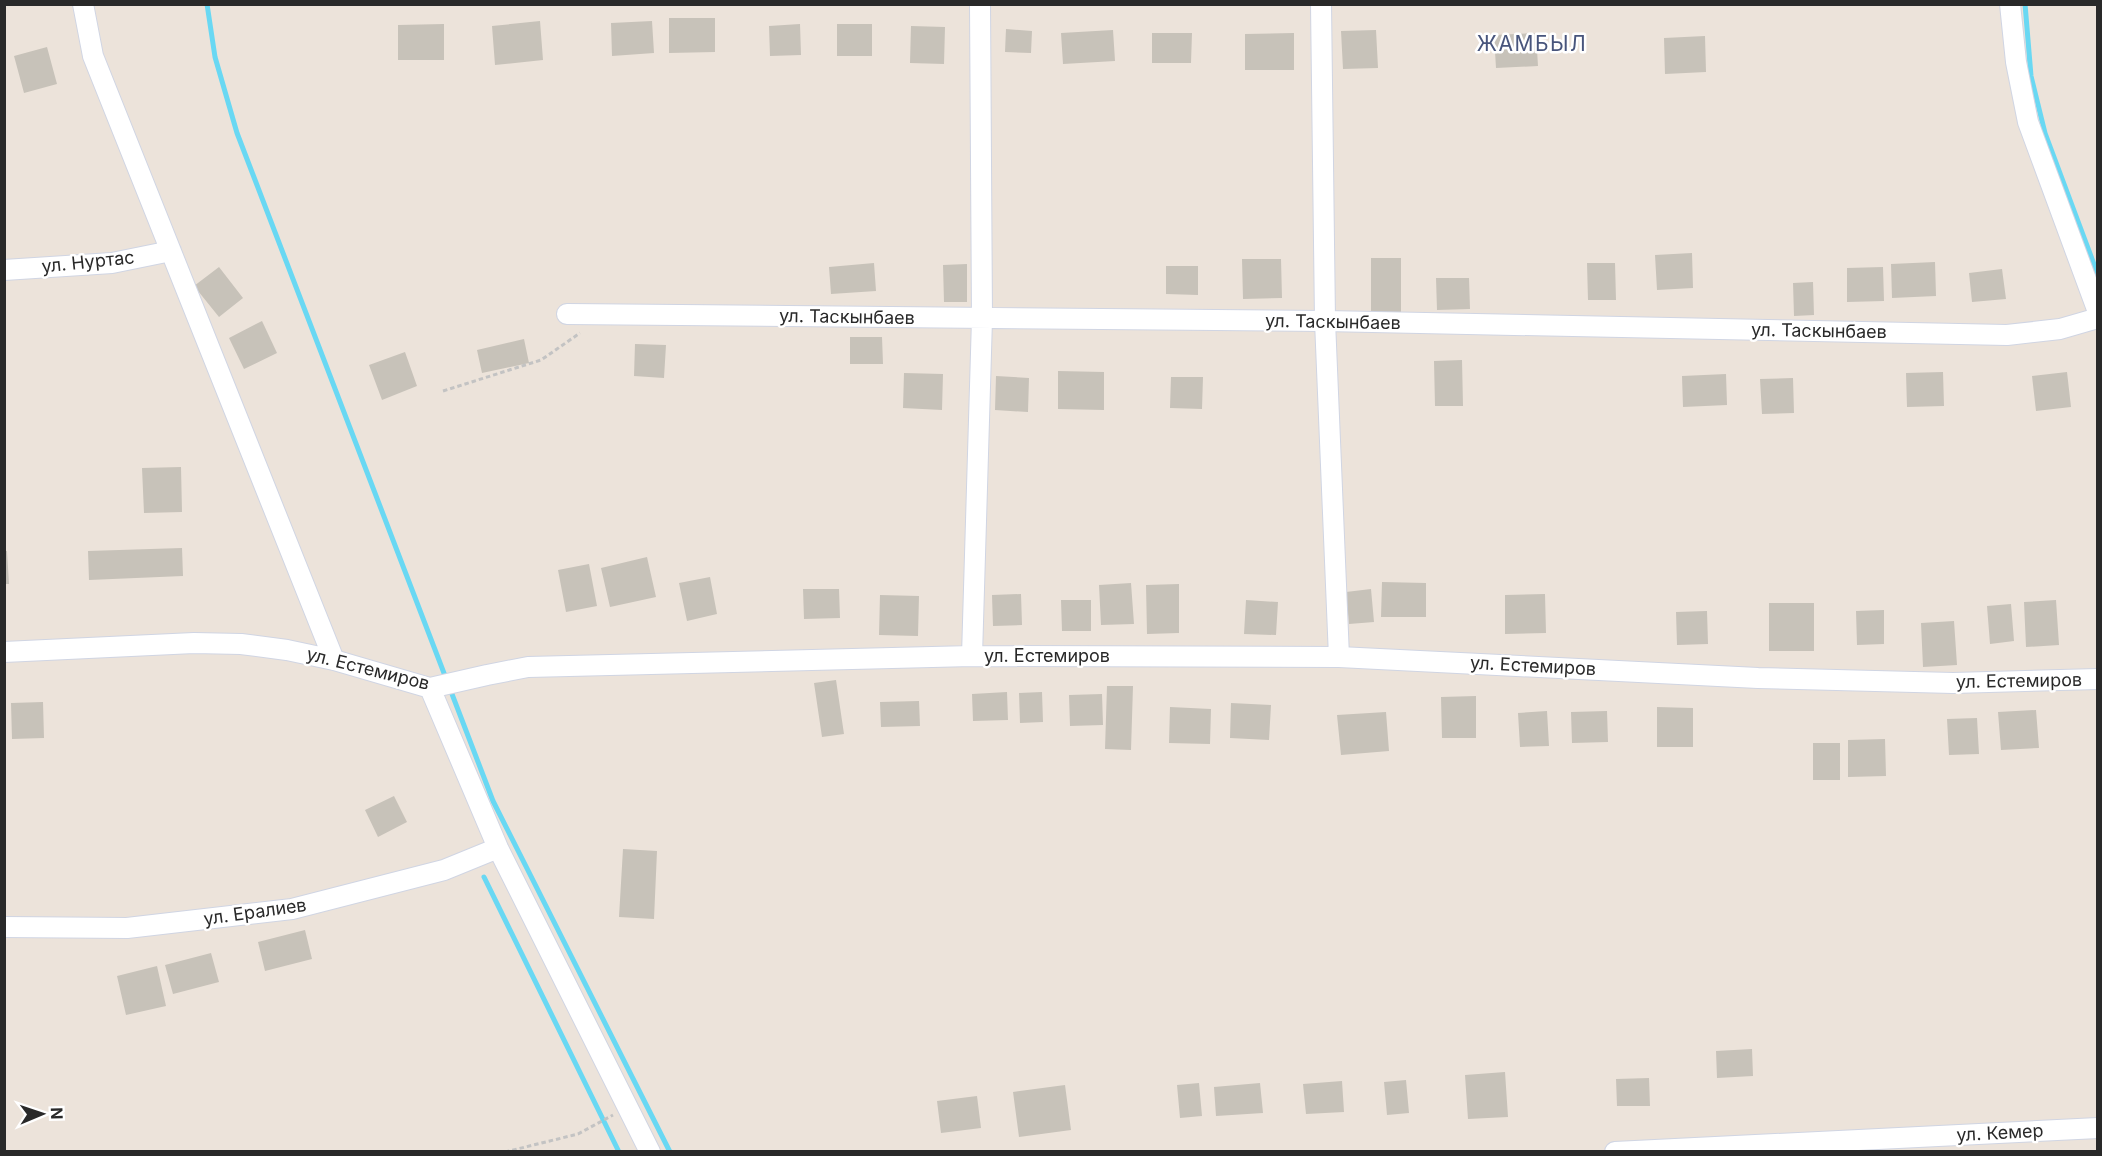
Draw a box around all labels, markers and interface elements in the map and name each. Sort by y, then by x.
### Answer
district label: ЖАМБЫЛ [1477,31,1587,56]
street label: ул. Нуртас [40,246,135,277]
street label: ул. Таскынбаев [779,305,915,328]
street label: ул. Таскынбаев [1265,310,1401,333]
street label: ул. Таскынбаев [1751,319,1887,342]
street label: ул. Естемиров [304,643,432,694]
street label: ул. Естемиров [984,645,1110,666]
street label: ул. Естемиров [1470,652,1597,679]
street label: ул. Естемиров [1956,669,2082,692]
street label: ул. Ералиев [202,894,308,929]
north arrow [12,1084,72,1144]
text: N [47,1107,67,1120]
street label: ул. Кемер [1956,1120,2044,1145]

